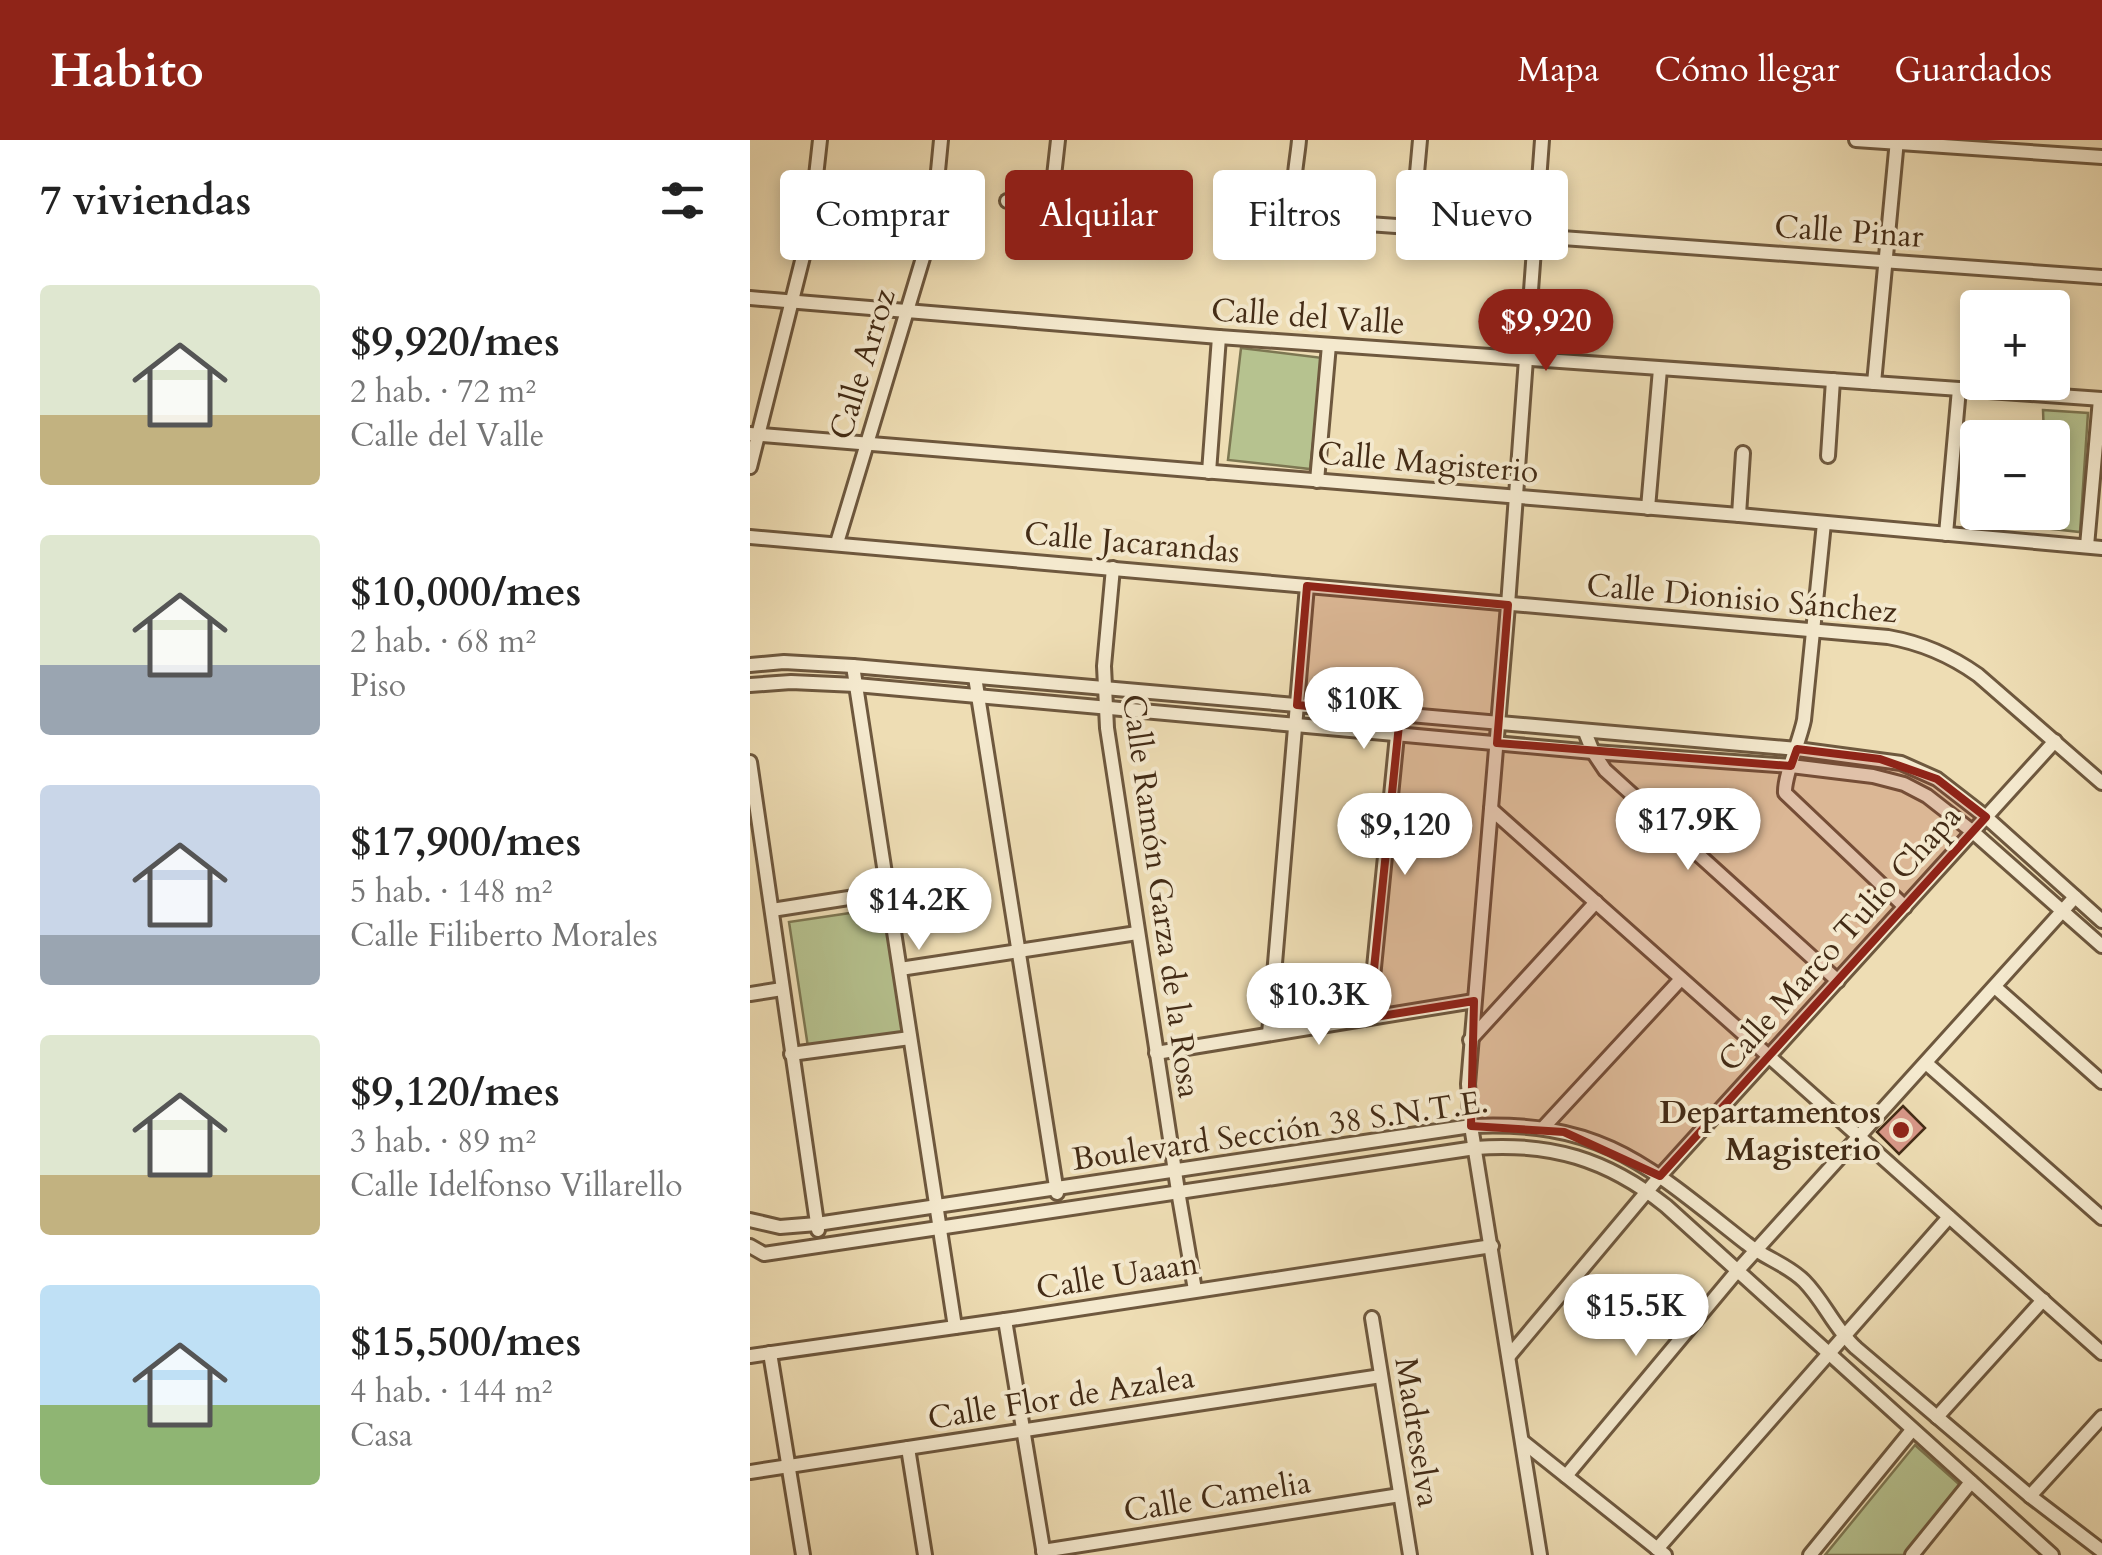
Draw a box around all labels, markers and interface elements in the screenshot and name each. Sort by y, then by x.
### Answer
text: Habito [50,38,204,103]
text: Mapa [1518,46,1599,94]
text: Cómo llegar [1654,46,1839,94]
text: Guardados [1894,46,2052,94]
chip: Comprar [780,170,985,260]
chip: Alquilar [1005,170,1193,260]
chip: Filtros [1213,170,1376,260]
chip: Nuevo [1396,170,1568,260]
text: 7 viviendas [40,172,251,229]
icon: filters [655,173,710,228]
street label: Calle Pinar [1773,205,1925,259]
street label: Calle Arroz [819,284,907,445]
street label: Calle del Valle [1210,288,1406,346]
pin: $9,920 [1465,289,1627,374]
map controls [1960,290,2070,530]
button: + [1960,290,2070,400]
text: $9,920 [1500,299,1592,343]
text: $9,920/mes [350,313,560,370]
icon: home [120,325,240,445]
text: 2 hab. · 72 m² [350,370,536,414]
text: Calle del Valle [350,414,544,458]
button: − [1960,420,2070,530]
street label: Calle Magisterio [1315,431,1540,495]
street label: Calle Jacarandas [1022,512,1241,574]
text: $10,000/mes [350,563,581,620]
street label: Calle Dionisio Sánchez [1585,563,1899,635]
icon: home [120,575,240,695]
text: 2 hab. · 68 m² [350,620,536,664]
text: Piso [350,664,406,708]
pin: $10K [1305,667,1423,752]
text: $10K [1326,677,1402,721]
street label: Calle Ramón Garza de la Rosa [1111,692,1211,1101]
pin: $17.9K [1607,788,1769,873]
pin: $9,120 [1324,793,1486,878]
street label: Calle Marco Tulio Chapa [1708,796,1972,1081]
text: $17.9K [1638,798,1738,842]
text: $9,120 [1359,803,1451,847]
text: $17,900/mes [350,813,581,870]
icon: home [120,825,240,945]
pin: $14.2K [838,868,1000,953]
text: 5 hab. · 148 m² [350,870,553,914]
text: $14.2K [869,878,969,922]
text: Calle Filiberto Morales [350,914,658,958]
pin: $10.3K [1238,963,1400,1048]
text: $10.3K [1269,973,1369,1017]
text: $9,120/mes [350,1063,560,1120]
icon: home [120,1075,240,1195]
street label: Boulevard Sección 38 S.N.T.E. [1069,1080,1491,1182]
place label: Departamentos Magisterio [1659,1091,1881,1172]
marker: Departamentos Magisterio [1890,1119,1912,1141]
text: 3 hab. · 89 m² [350,1120,536,1164]
text: Calle Idelfonso Villarello [350,1164,683,1208]
street label: Calle Uaaan [1033,1241,1201,1311]
pin: $15.5K [1555,1274,1717,1359]
text: $15.5K [1586,1284,1686,1328]
text: $15,500/mes [350,1313,581,1370]
icon: home [120,1325,240,1445]
street label: Madreselva [1384,1354,1451,1510]
street label: Calle Flor de Azalea [925,1355,1198,1441]
text: 4 hab. · 144 m² [350,1370,553,1414]
text: Casa [350,1414,413,1458]
street label: Calle Camelia [1121,1460,1314,1533]

